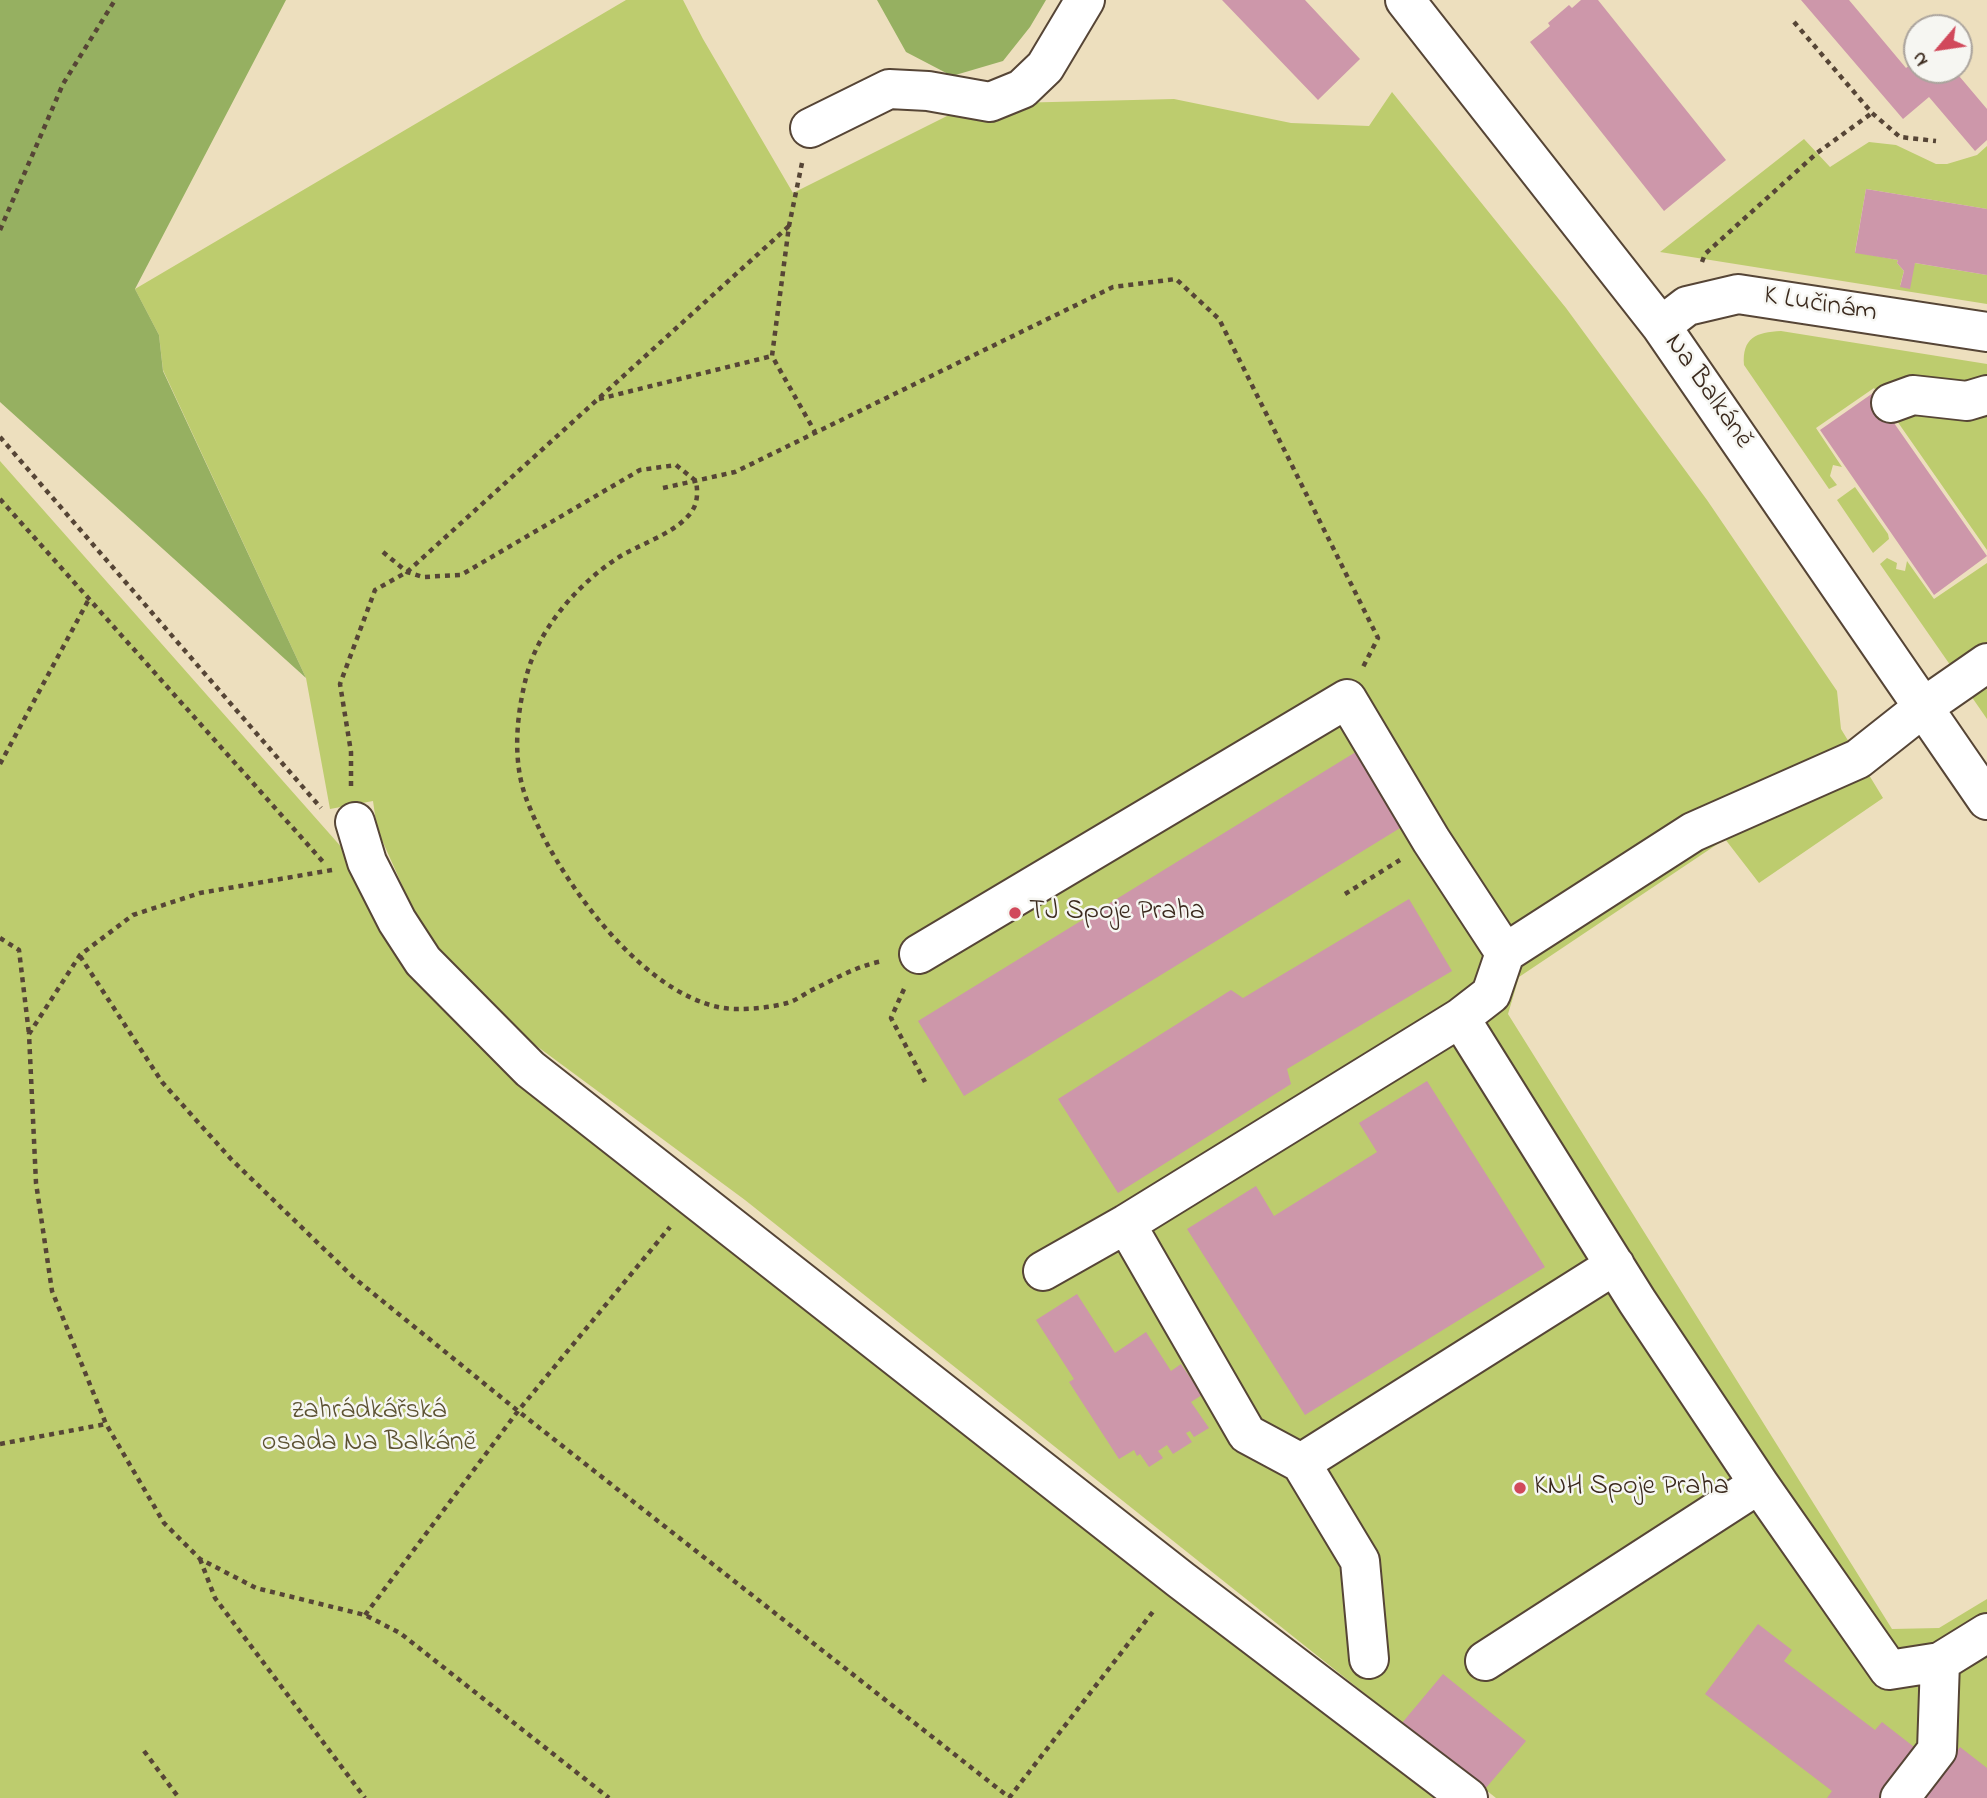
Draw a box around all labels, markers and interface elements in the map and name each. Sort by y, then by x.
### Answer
north arrow [1903,14,1973,84]
text: N [1906,46,1936,71]
street label: K Lučinám [1761,280,1879,332]
street label: Na Balkáně [1655,328,1759,456]
place label: TJ Spoje Praha [1029,896,1205,930]
marker: TJ Spoje Praha [1007,905,1023,921]
park label: zahrádkářská osada Na Balkáně [262,1395,476,1461]
place label: KNH Spoje Praha [1534,1471,1729,1505]
marker: KNH Spoje Praha [1512,1480,1528,1496]

